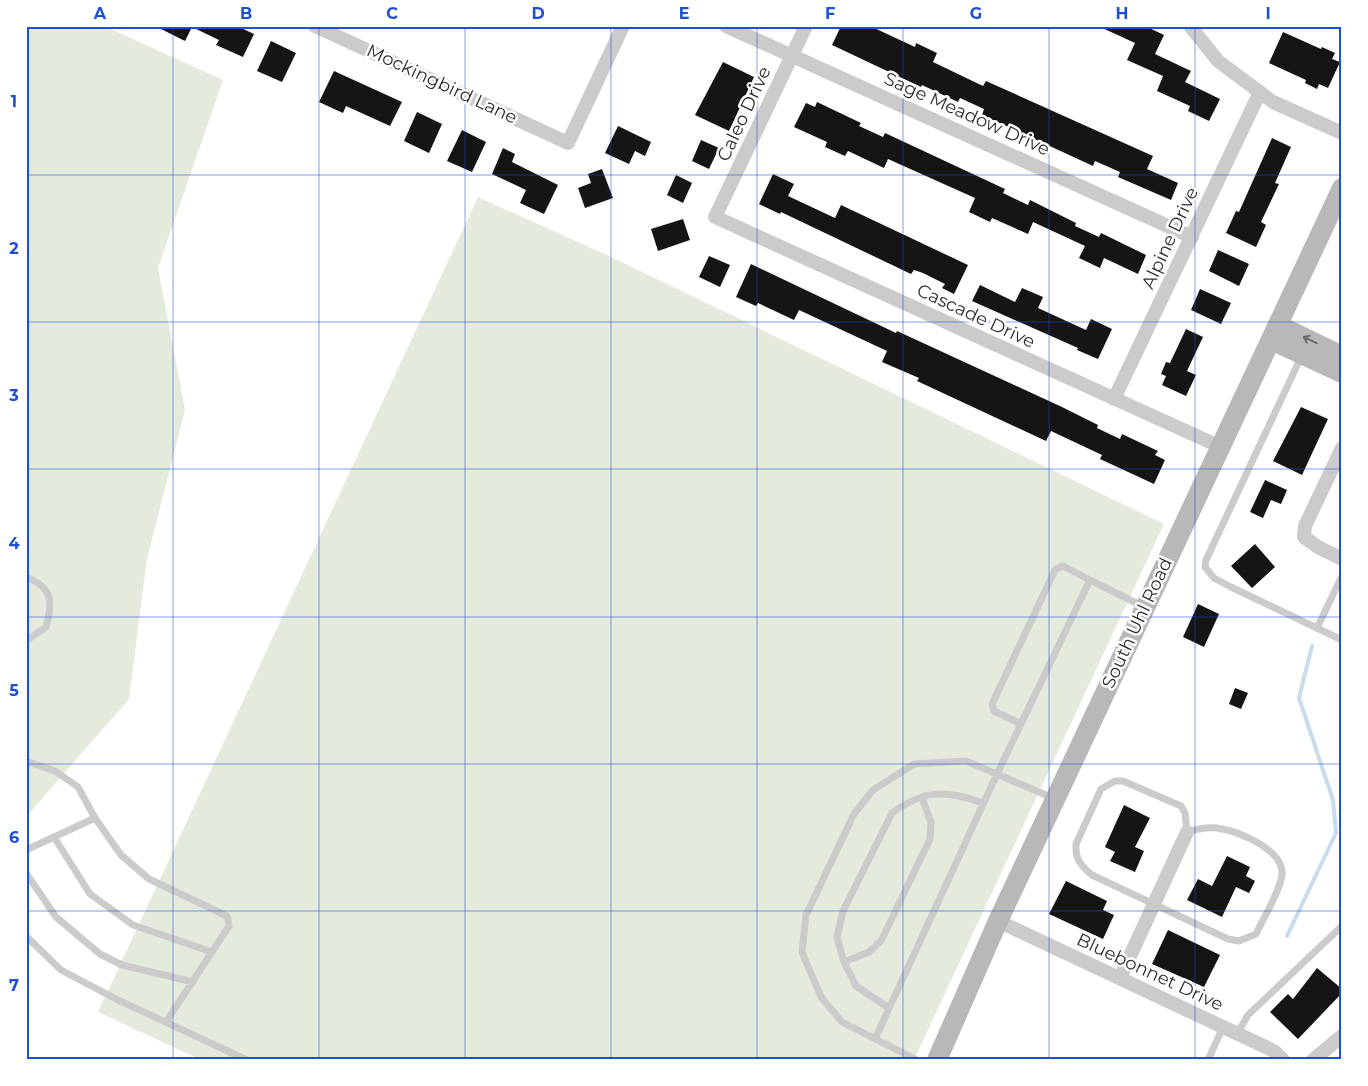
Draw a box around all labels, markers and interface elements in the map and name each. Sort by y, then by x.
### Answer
text: A [93,4,107,23]
text: B [240,4,252,23]
text: C [386,4,398,23]
text: D [531,4,545,23]
text: E [679,4,689,23]
text: F [825,4,835,23]
text: G [970,4,982,23]
text: H [1116,4,1128,23]
text: I [1265,4,1271,23]
street label: Mockingbird Lane [363,39,521,129]
street label: Caleo Drive [712,63,776,165]
street label: Sage Meadow Drive [881,68,1053,160]
text: 1 [11,92,17,111]
street label: Alpine Drive [1137,184,1203,292]
text: 2 [9,239,19,258]
street label: Cascade Drive [913,279,1039,353]
one-way arrow [1303,335,1318,345]
text: 3 [8,386,19,405]
text: 4 [8,534,20,553]
street label: South Uhl Road [1097,554,1177,692]
text: 5 [9,681,19,700]
text: 6 [9,828,19,847]
street label: Bluebonnet Drive [1073,928,1227,1016]
text: 7 [9,976,19,995]

